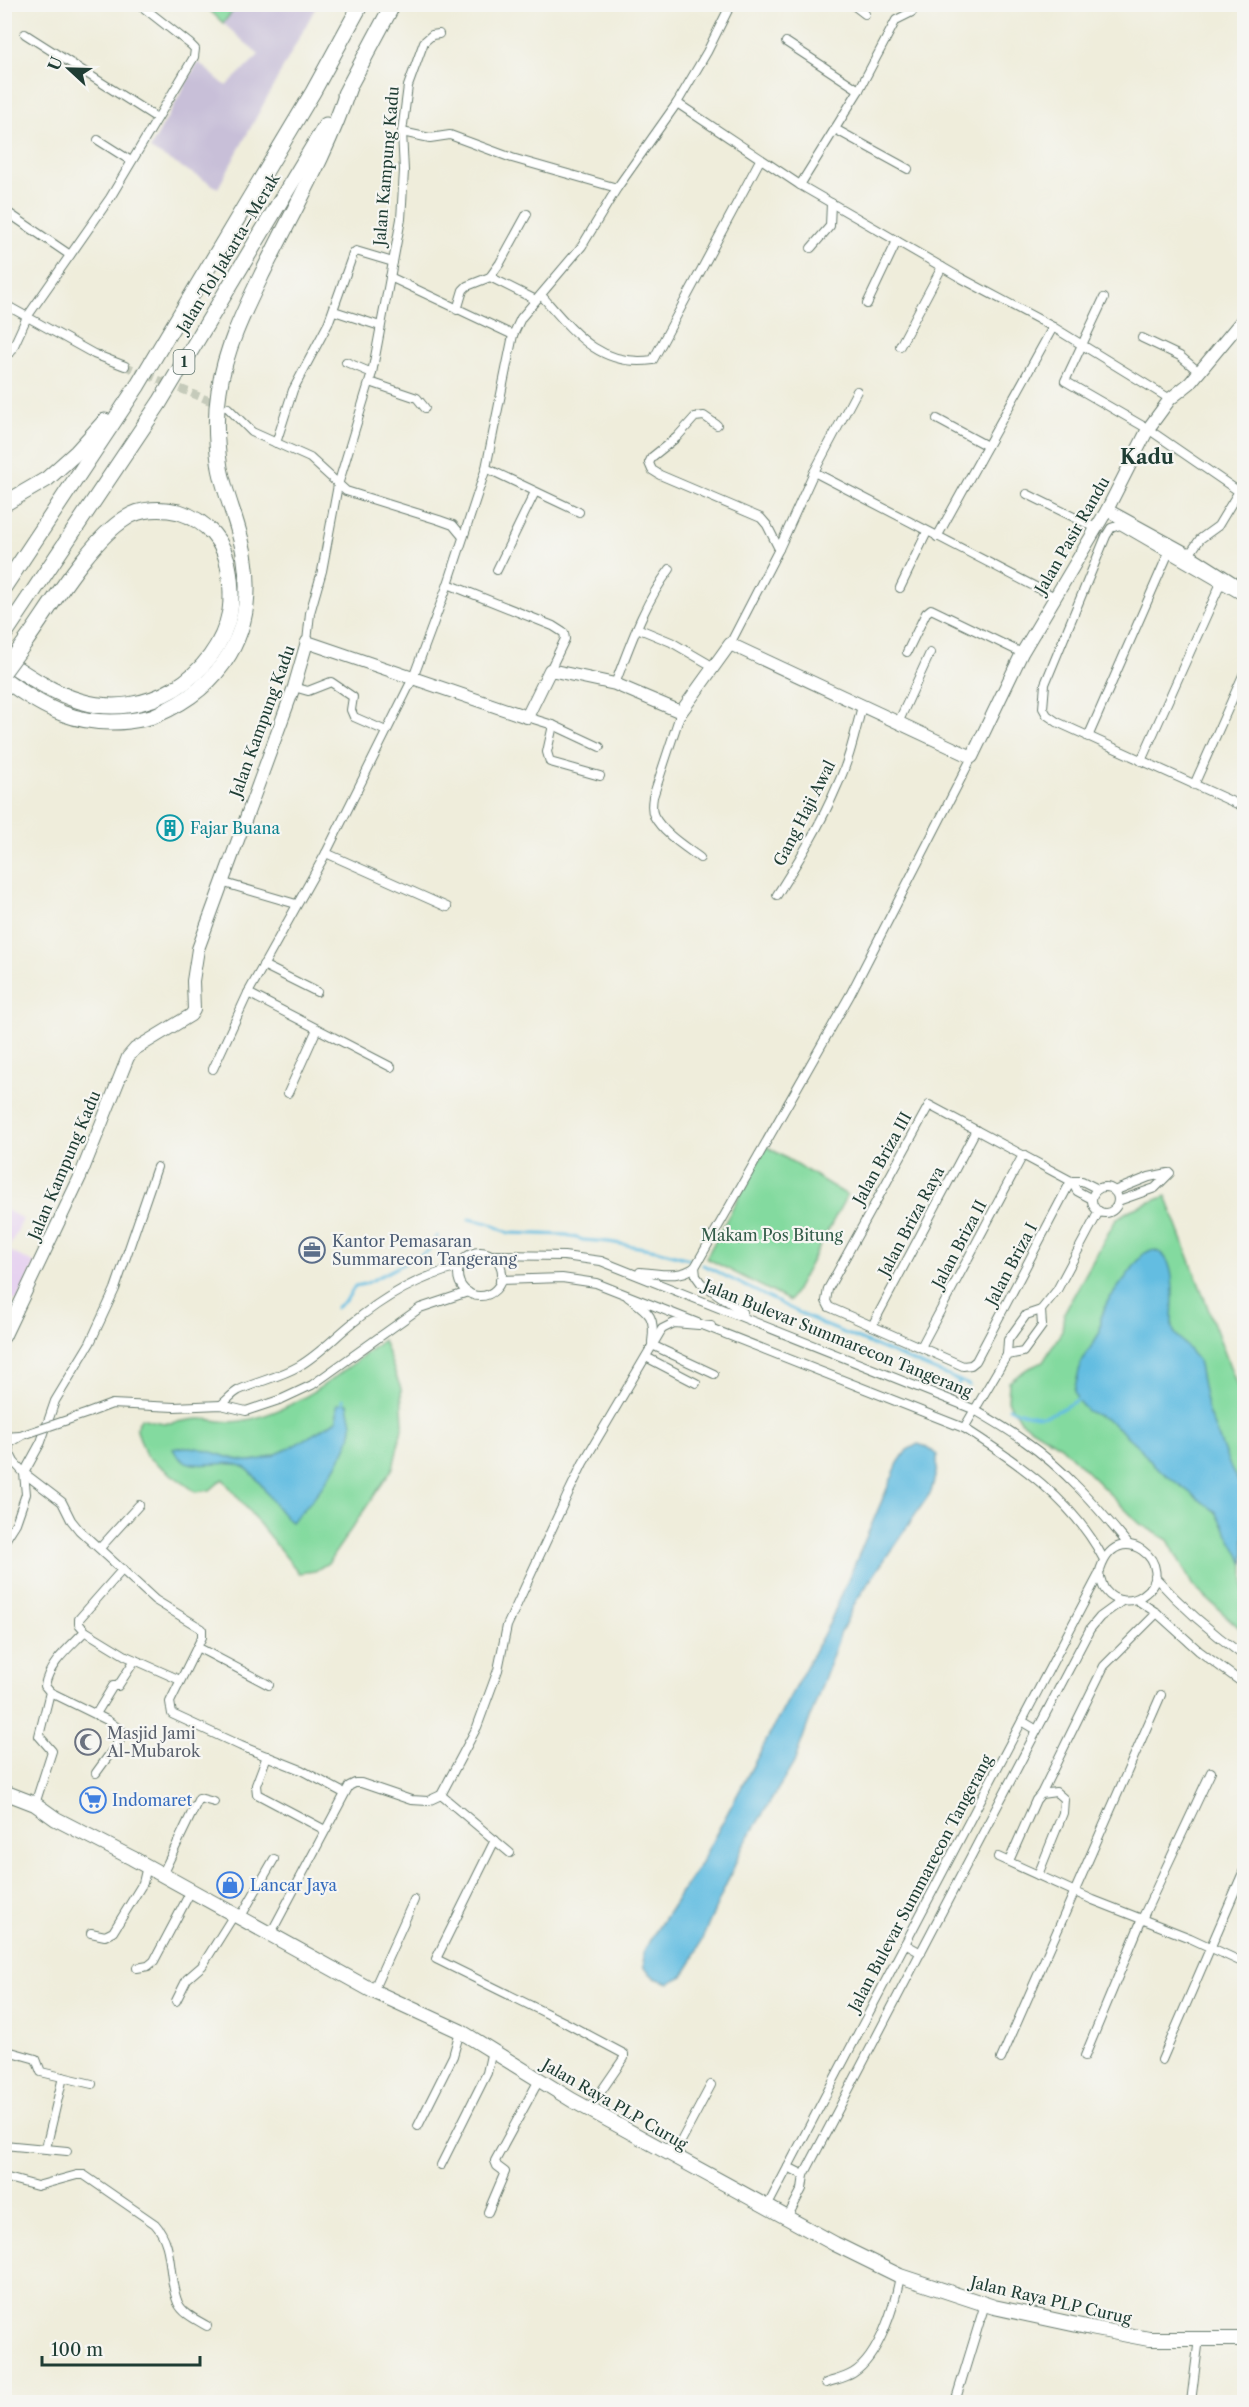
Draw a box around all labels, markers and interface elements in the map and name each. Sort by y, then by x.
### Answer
north arrow [39,39,99,99]
text: U [43,54,67,73]
street label: Jalan Kampung Kadu [369,85,403,250]
street label: Jalan Tol Jakarta–Merak [171,169,284,339]
road number: 1 [174,350,195,374]
district label: Kadu [1120,445,1174,469]
street label: Jalan Pasir Randu [1029,473,1114,600]
street label: Jalan Kampung Kadu [224,642,299,802]
street label: Gang Haji Awal [769,757,839,869]
building icon: Fajar Buana [155,813,185,843]
place label: Fajar Buana [190,818,280,838]
street label: Jalan Kampung Kadu [22,1087,105,1245]
street label: Jalan Briza III [847,1108,916,1210]
street label: Jalan Briza Raya [872,1162,949,1282]
street label: Jalan Briza II [926,1197,991,1294]
street label: Jalan Briza I [979,1219,1041,1311]
park label: Makam Pos Bitung [701,1225,844,1245]
place label: Kantor Pemasaran Summarecon Tangerang [332,1231,518,1269]
office icon: Kantor Pemasaran Summarecon Tangerang [297,1235,327,1265]
street label: Jalan Bulevar Summarecon Tangerang [698,1274,976,1401]
place label: Masjid Jami Al-Mubarok [106,1723,201,1761]
mosque icon: Masjid Jami Al-Mubarok [73,1727,103,1757]
street label: Jalan Bulevar Summarecon Tangerang [842,1751,997,2018]
supermarket icon: Indomaret [78,1785,108,1815]
place label: Indomaret [112,1790,192,1810]
shop icon: Lancar Jaya [215,1870,245,1900]
place label: Lancar Jaya [250,1875,337,1895]
street label: Jalan Raya PLP Curug [536,2053,692,2154]
street label: Jalan Raya PLP Curug [966,2271,1134,2328]
scale bar [42,2329,200,2367]
text: 100 m [51,2339,103,2361]

